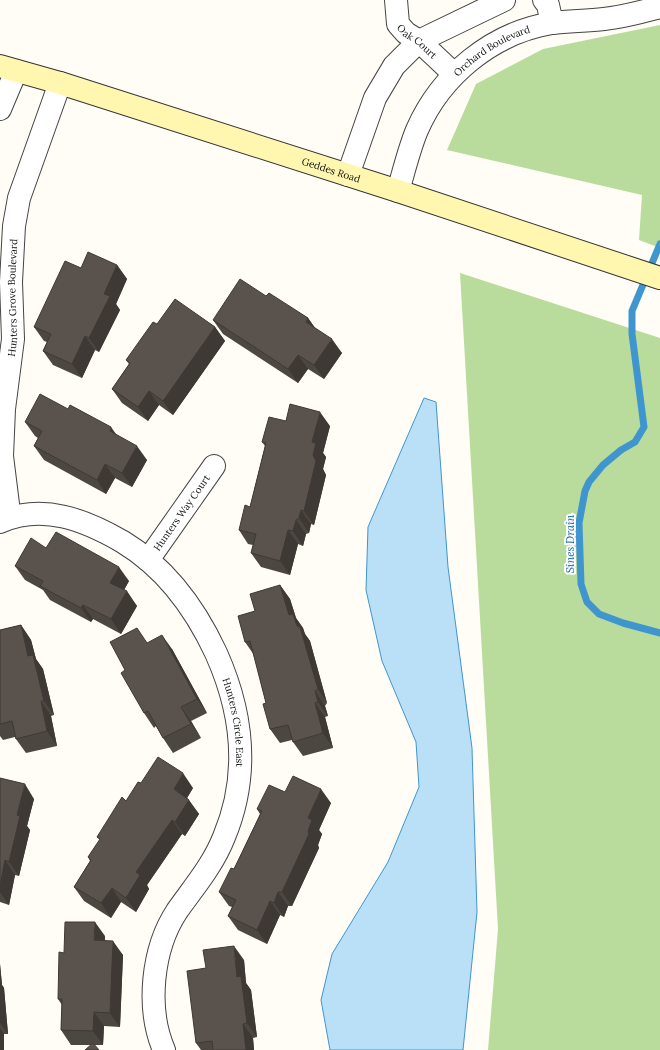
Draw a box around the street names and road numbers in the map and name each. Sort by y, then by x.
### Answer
street label: Oak Court [394,21,440,62]
street label: Orchard Boulevard [451,23,532,79]
street label: Geddes Road [300,155,362,186]
street label: Hunters Grove Boulevard [5,238,20,357]
street label: Hunters Way Court [151,472,213,553]
street label: Hunters Circle East [219,676,246,767]

